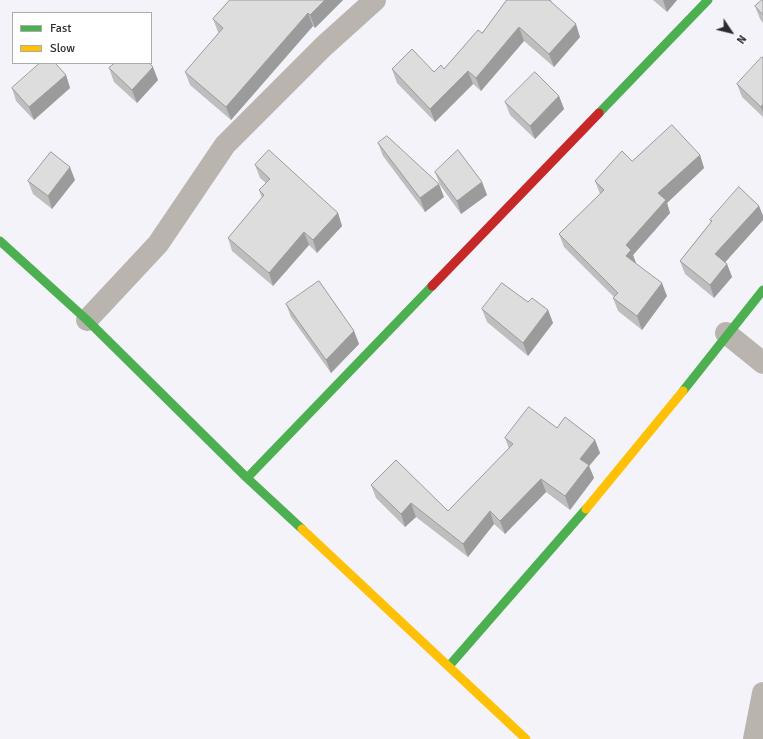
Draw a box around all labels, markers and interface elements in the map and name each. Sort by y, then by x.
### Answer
legend [12,12,152,64]
north arrow [711,12,751,52]
text: Fast [50,21,71,36]
text: N [734,32,749,46]
text: Slow [50,41,75,56]

